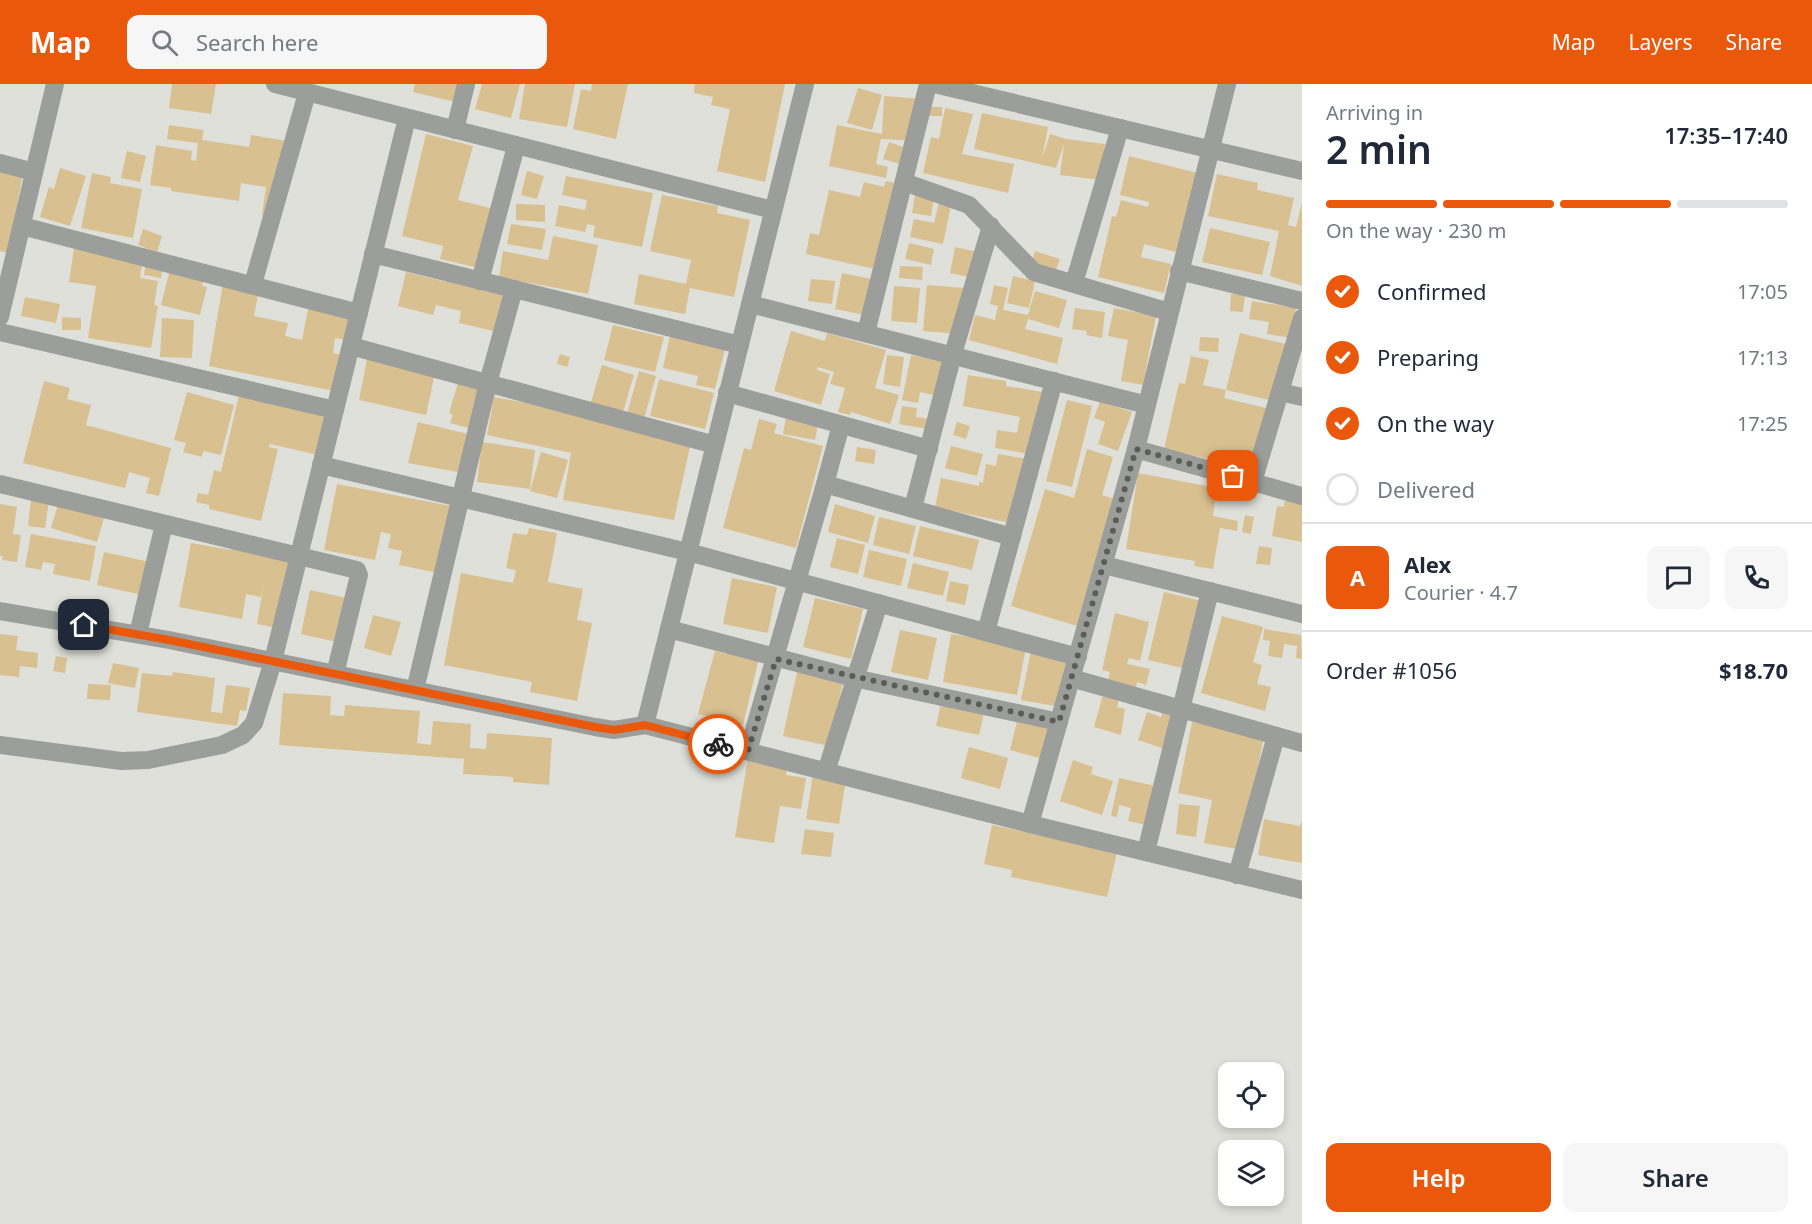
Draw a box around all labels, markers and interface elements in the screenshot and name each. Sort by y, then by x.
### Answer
search box [127,15,547,69]
text: Map [30,23,91,61]
icon: search [148,26,181,59]
text: Search here [196,27,318,57]
text: Map [1552,28,1596,56]
text: Layers [1629,28,1693,56]
text: Share [1726,28,1782,56]
text: Arriving in [1326,99,1423,126]
text: 17:35–17:40 [1664,120,1788,150]
text: 2 min [1326,122,1432,175]
text: On the way · 230 m [1326,217,1506,244]
icon: check [1326,275,1359,308]
text: Confirmed [1377,276,1487,306]
text: 17:05 [1737,278,1788,305]
icon: check [1326,341,1359,374]
text: Preparing [1377,342,1479,372]
text: 17:13 [1737,344,1788,371]
icon: check [1326,407,1359,440]
text: On the way [1377,408,1494,438]
text: 17:25 [1737,410,1788,437]
pin [1207,450,1258,501]
icon: bag [1216,459,1249,492]
text: Delivered [1377,474,1475,504]
button: chat [1647,546,1710,609]
button: phone [1725,546,1788,609]
text: Alex [1404,549,1451,579]
text: A [1350,562,1365,592]
text: Courier · 4.7 [1404,579,1518,606]
pin [58,599,109,650]
icon: home [67,608,100,641]
text: Order #1056 [1326,655,1457,685]
text: $18.70 [1719,655,1788,685]
courier [688,714,748,774]
icon: bike [702,728,735,761]
map controls [1218,1062,1284,1206]
button: locate [1218,1062,1284,1128]
button: layers [1218,1140,1284,1206]
button: Help [1326,1143,1551,1212]
button: Share [1563,1143,1788,1212]

